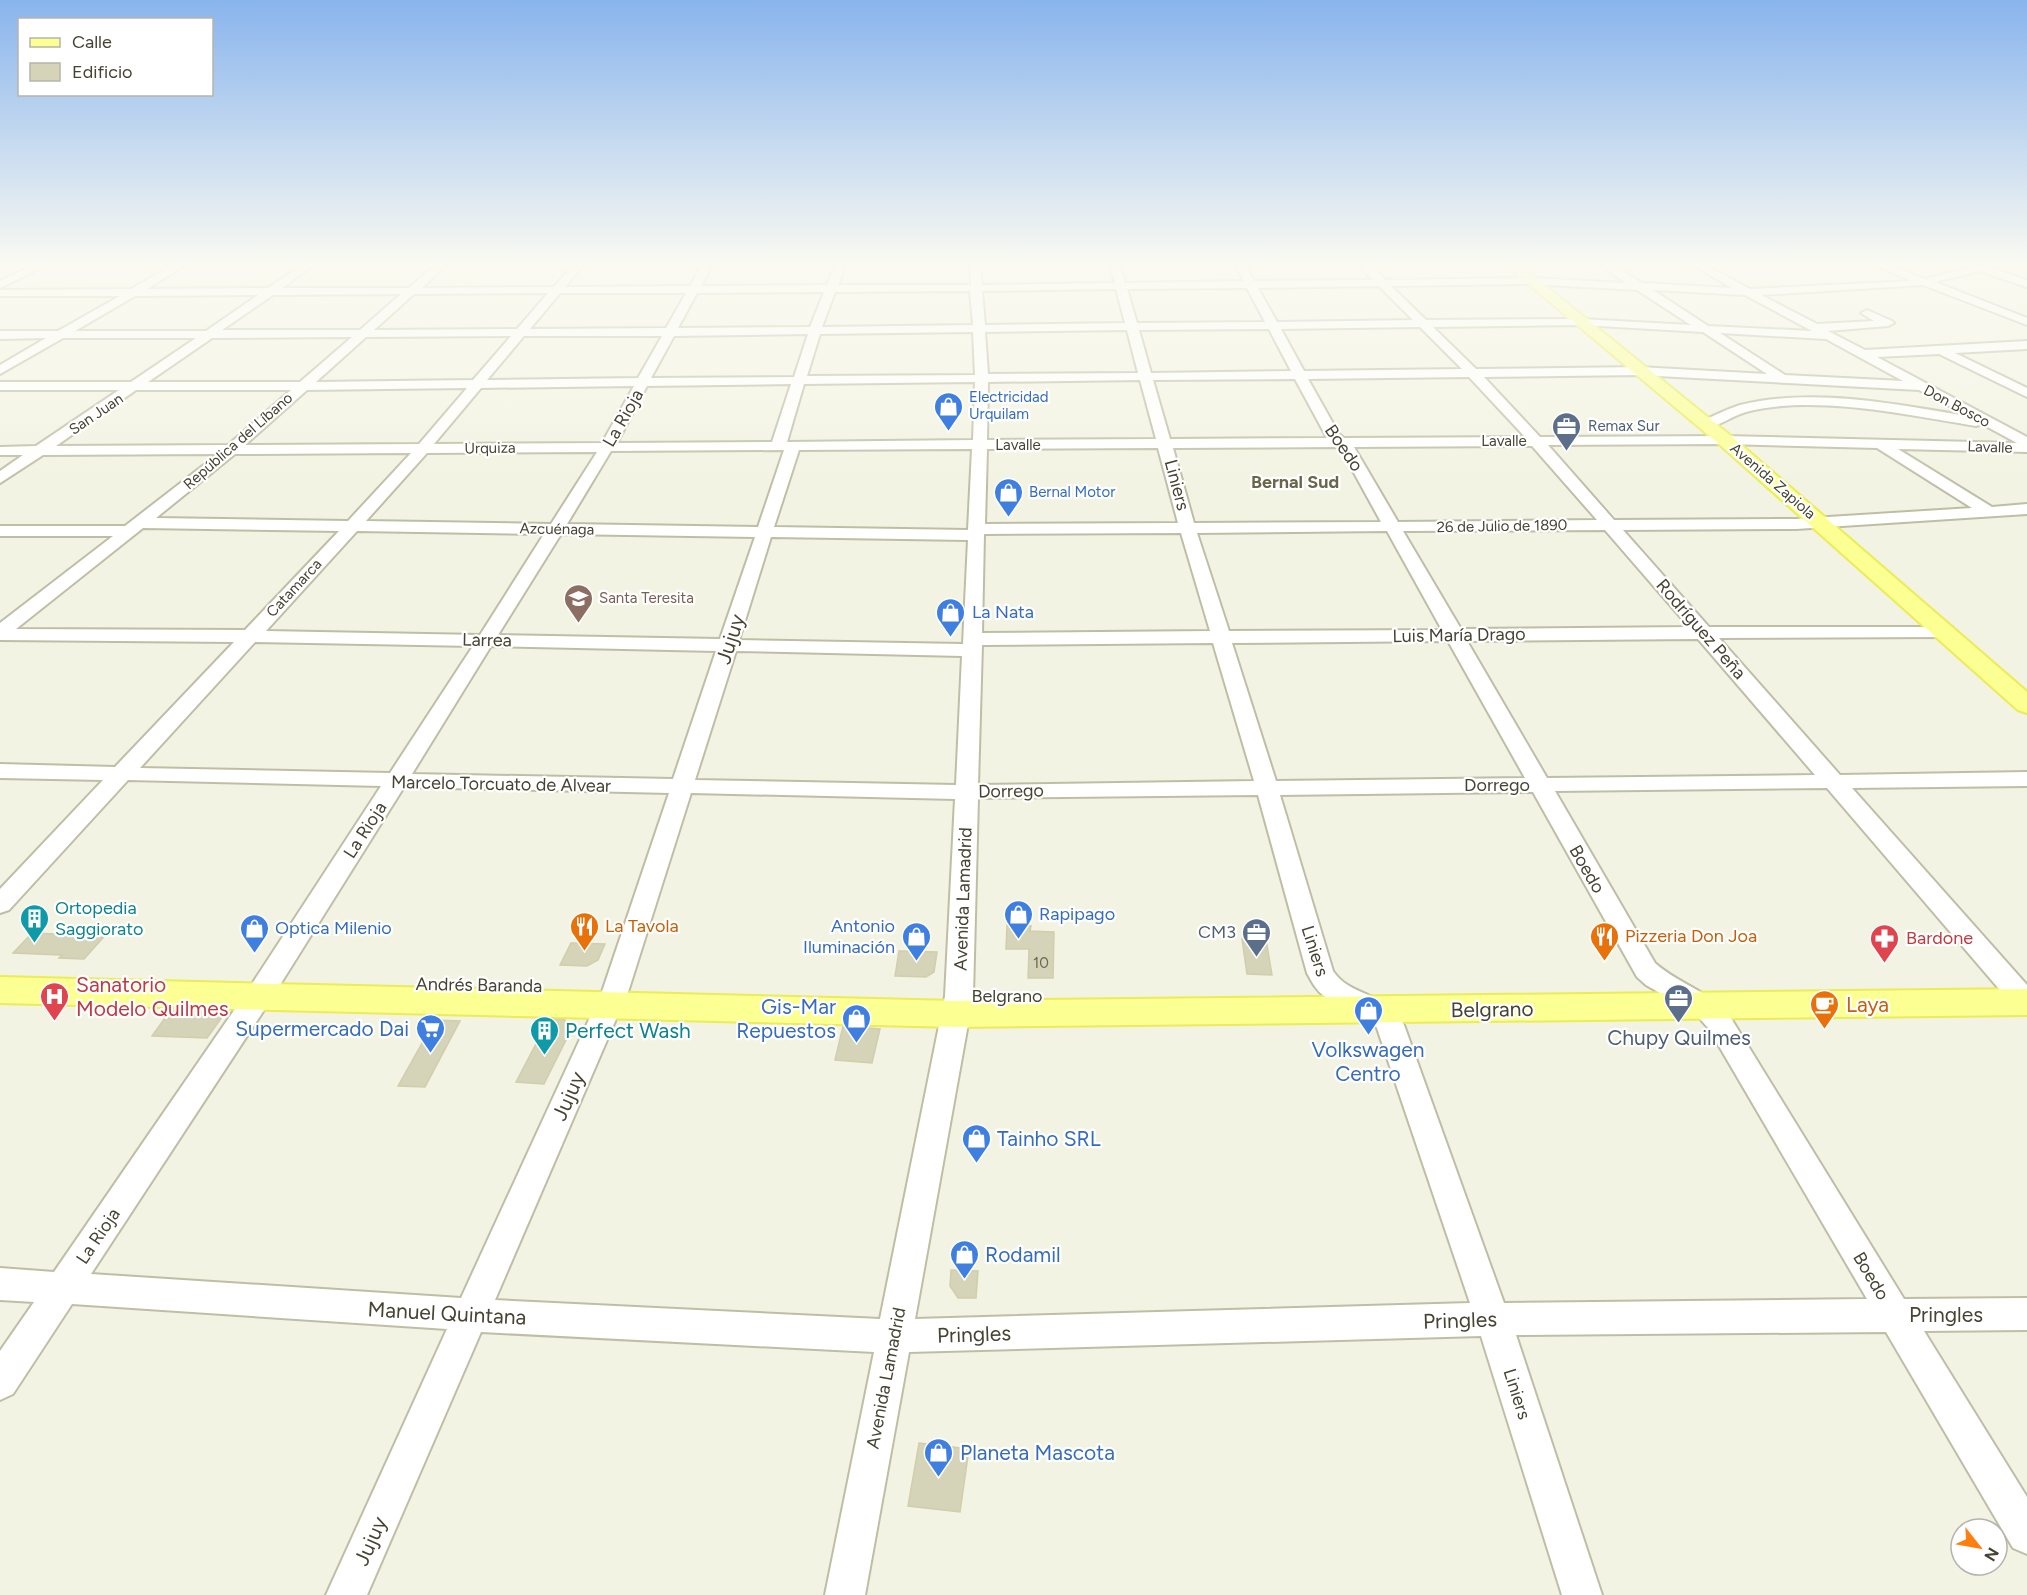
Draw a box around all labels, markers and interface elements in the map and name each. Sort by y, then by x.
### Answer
legend [18,18,213,96]
text: Calle [72,31,112,53]
text: Edificio [72,61,133,83]
street label: Don Bosco [1921,381,1994,431]
street label: La Rioja [598,385,648,451]
place label: Electricidad Urquilam [969,388,1049,423]
street label: San Juan [66,389,126,439]
street label: República del Líbano [180,389,296,493]
shop icon: Electricidad Urquilam [932,390,964,432]
office icon: Remax Sur [1551,410,1583,452]
place label: Remax Sur [1588,417,1659,435]
street label: Boedo [1320,420,1368,476]
street label: Lavalle [1481,432,1527,450]
street label: Lavalle [995,436,1041,454]
street label: Lavalle [1967,437,2013,457]
street label: Urquiza [464,439,516,457]
street label: Avenida Zapiola [1727,439,1819,523]
street label: Liniers [1160,457,1194,513]
district label: Bernal Sud [1251,471,1339,493]
shop icon: Bernal Motor [992,476,1024,518]
place label: Bernal Motor [1029,483,1115,501]
street label: 26 de Julio de 1890 [1436,516,1568,536]
street label: Azcuénaga [520,519,594,539]
street label: Catamarca [263,555,325,621]
street label: Rodríguez Peña [1652,574,1750,684]
school or university icon: Santa Teresita [562,582,594,624]
place label: Santa Teresita [599,589,694,607]
shop icon: La Nata [935,596,967,638]
place label: La Nata [972,601,1034,623]
street label: Jujuy [710,611,750,667]
street label: Luis María Drago [1392,623,1526,647]
street label: Larrea [462,629,512,651]
street label: Marcelo Torcuato de Alvear [391,771,611,797]
street label: Dorrego [1464,774,1530,796]
street label: Dorrego [978,779,1044,803]
street label: La Rioja [339,798,391,862]
street label: Avenida Lamadrid [949,827,977,971]
street label: Boedo [1564,841,1610,897]
place label: Ortopedia Saggiorato [55,897,143,940]
shop icon: Rapipago [1002,898,1034,940]
building icon: Ortopedia Saggiorato [18,902,50,944]
place label: Rapipago [1039,903,1115,925]
restaurant icon: La Tavola [568,910,600,952]
shop icon: Optica Milenio [238,912,270,954]
place label: La Tavola [605,915,679,937]
place label: Antonio Iluminación [803,915,895,958]
office icon: CM3 [1241,916,1273,958]
place label: Optica Milenio [275,917,392,939]
shop icon: Antonio Iluminación [900,920,932,962]
restaurant icon: Pizzeria Don Joa [1588,920,1620,962]
place label: CM3 [1198,921,1236,943]
pharmacy icon: Bardone [1869,922,1901,964]
street label: Liniers [1296,923,1334,979]
place label: Pizzeria Don Joa [1625,925,1757,947]
place label: Bardone [1906,927,1973,949]
house number: 10 [1033,954,1049,972]
place label: Sanatorio Modelo Quilmes [76,972,228,1021]
street label: Andrés Baranda [415,973,543,997]
hospital icon: Sanatorio Modelo Quilmes [39,980,71,1022]
office icon: Chupy Quilmes [1663,982,1695,1024]
street label: Belgrano [971,985,1043,1007]
cafe icon: Laya [1809,988,1841,1030]
place label: Laya [1846,992,1889,1017]
place label: Gis-Mar Repuestos [736,994,836,1043]
shop icon: Volkswagen Centro [1352,994,1384,1036]
street label: Belgrano [1450,996,1534,1022]
shop icon: Gis-Mar Repuestos [841,1002,873,1044]
supermarket icon: Supermercado Dai [414,1012,446,1054]
building icon: Perfect Wash [528,1014,560,1056]
place label: Supermercado Dai [235,1016,409,1041]
place label: Perfect Wash [565,1018,691,1043]
place label: Chupy Quilmes [1607,1025,1751,1050]
place label: Volkswagen Centro [1312,1037,1424,1086]
street label: Jujuy [546,1068,590,1124]
shop icon: Tainho SRL [960,1122,992,1164]
place label: Tainho SRL [997,1126,1101,1151]
street label: La Rioja [71,1204,125,1268]
shop icon: Rodamil [948,1238,980,1280]
place label: Rodamil [985,1242,1061,1267]
street label: Boedo [1848,1248,1894,1304]
street label: Manuel Quintana [367,1296,527,1330]
street label: Pringles [1909,1302,1983,1327]
street label: Avenida Lamadrid [861,1305,911,1451]
street label: Pringles [1423,1306,1497,1334]
street label: Pringles [937,1320,1011,1348]
street label: Liniers [1498,1366,1536,1422]
shop icon: Planeta Mascota [923,1436,955,1478]
place label: Planeta Mascota [960,1440,1115,1465]
street label: Jujuy [348,1513,392,1569]
north arrow [1949,1517,2009,1577]
text: N [1980,1544,2003,1565]

